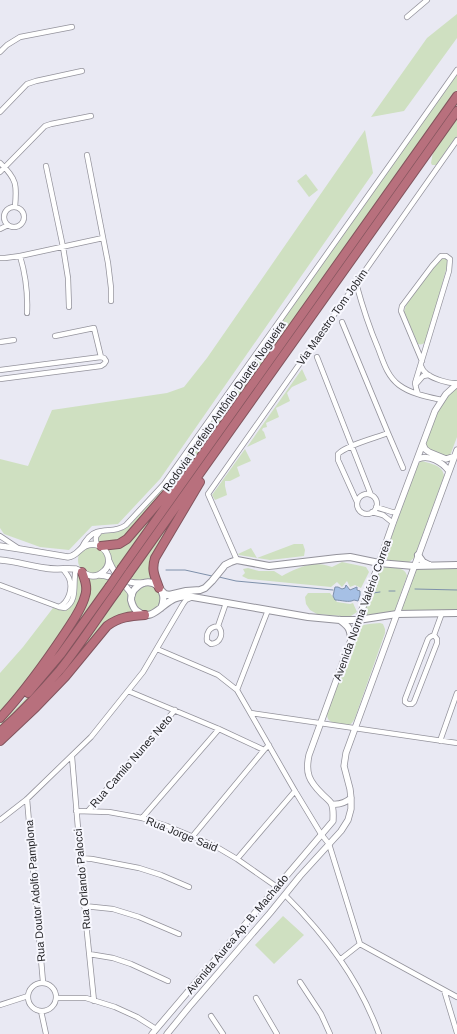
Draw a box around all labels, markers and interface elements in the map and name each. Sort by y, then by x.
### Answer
street label: Via Maestro Tom Jobim [294,267,370,367]
street label: Rodovia Prefeito Antônio Duarte Nogueira [160,318,288,493]
street label: Avenida Norma Valério Correa [331,537,393,682]
street label: Rua Camilo Nunes Neto [88,712,174,810]
street label: Rua Jorge Said [145,814,219,854]
street label: Rua Doutor Adolfo Pamplona [23,819,47,962]
street label: Rua Orlando Palocci [72,828,92,930]
street label: Avenida Aurea Ap. B. Machado [184,872,290,996]

